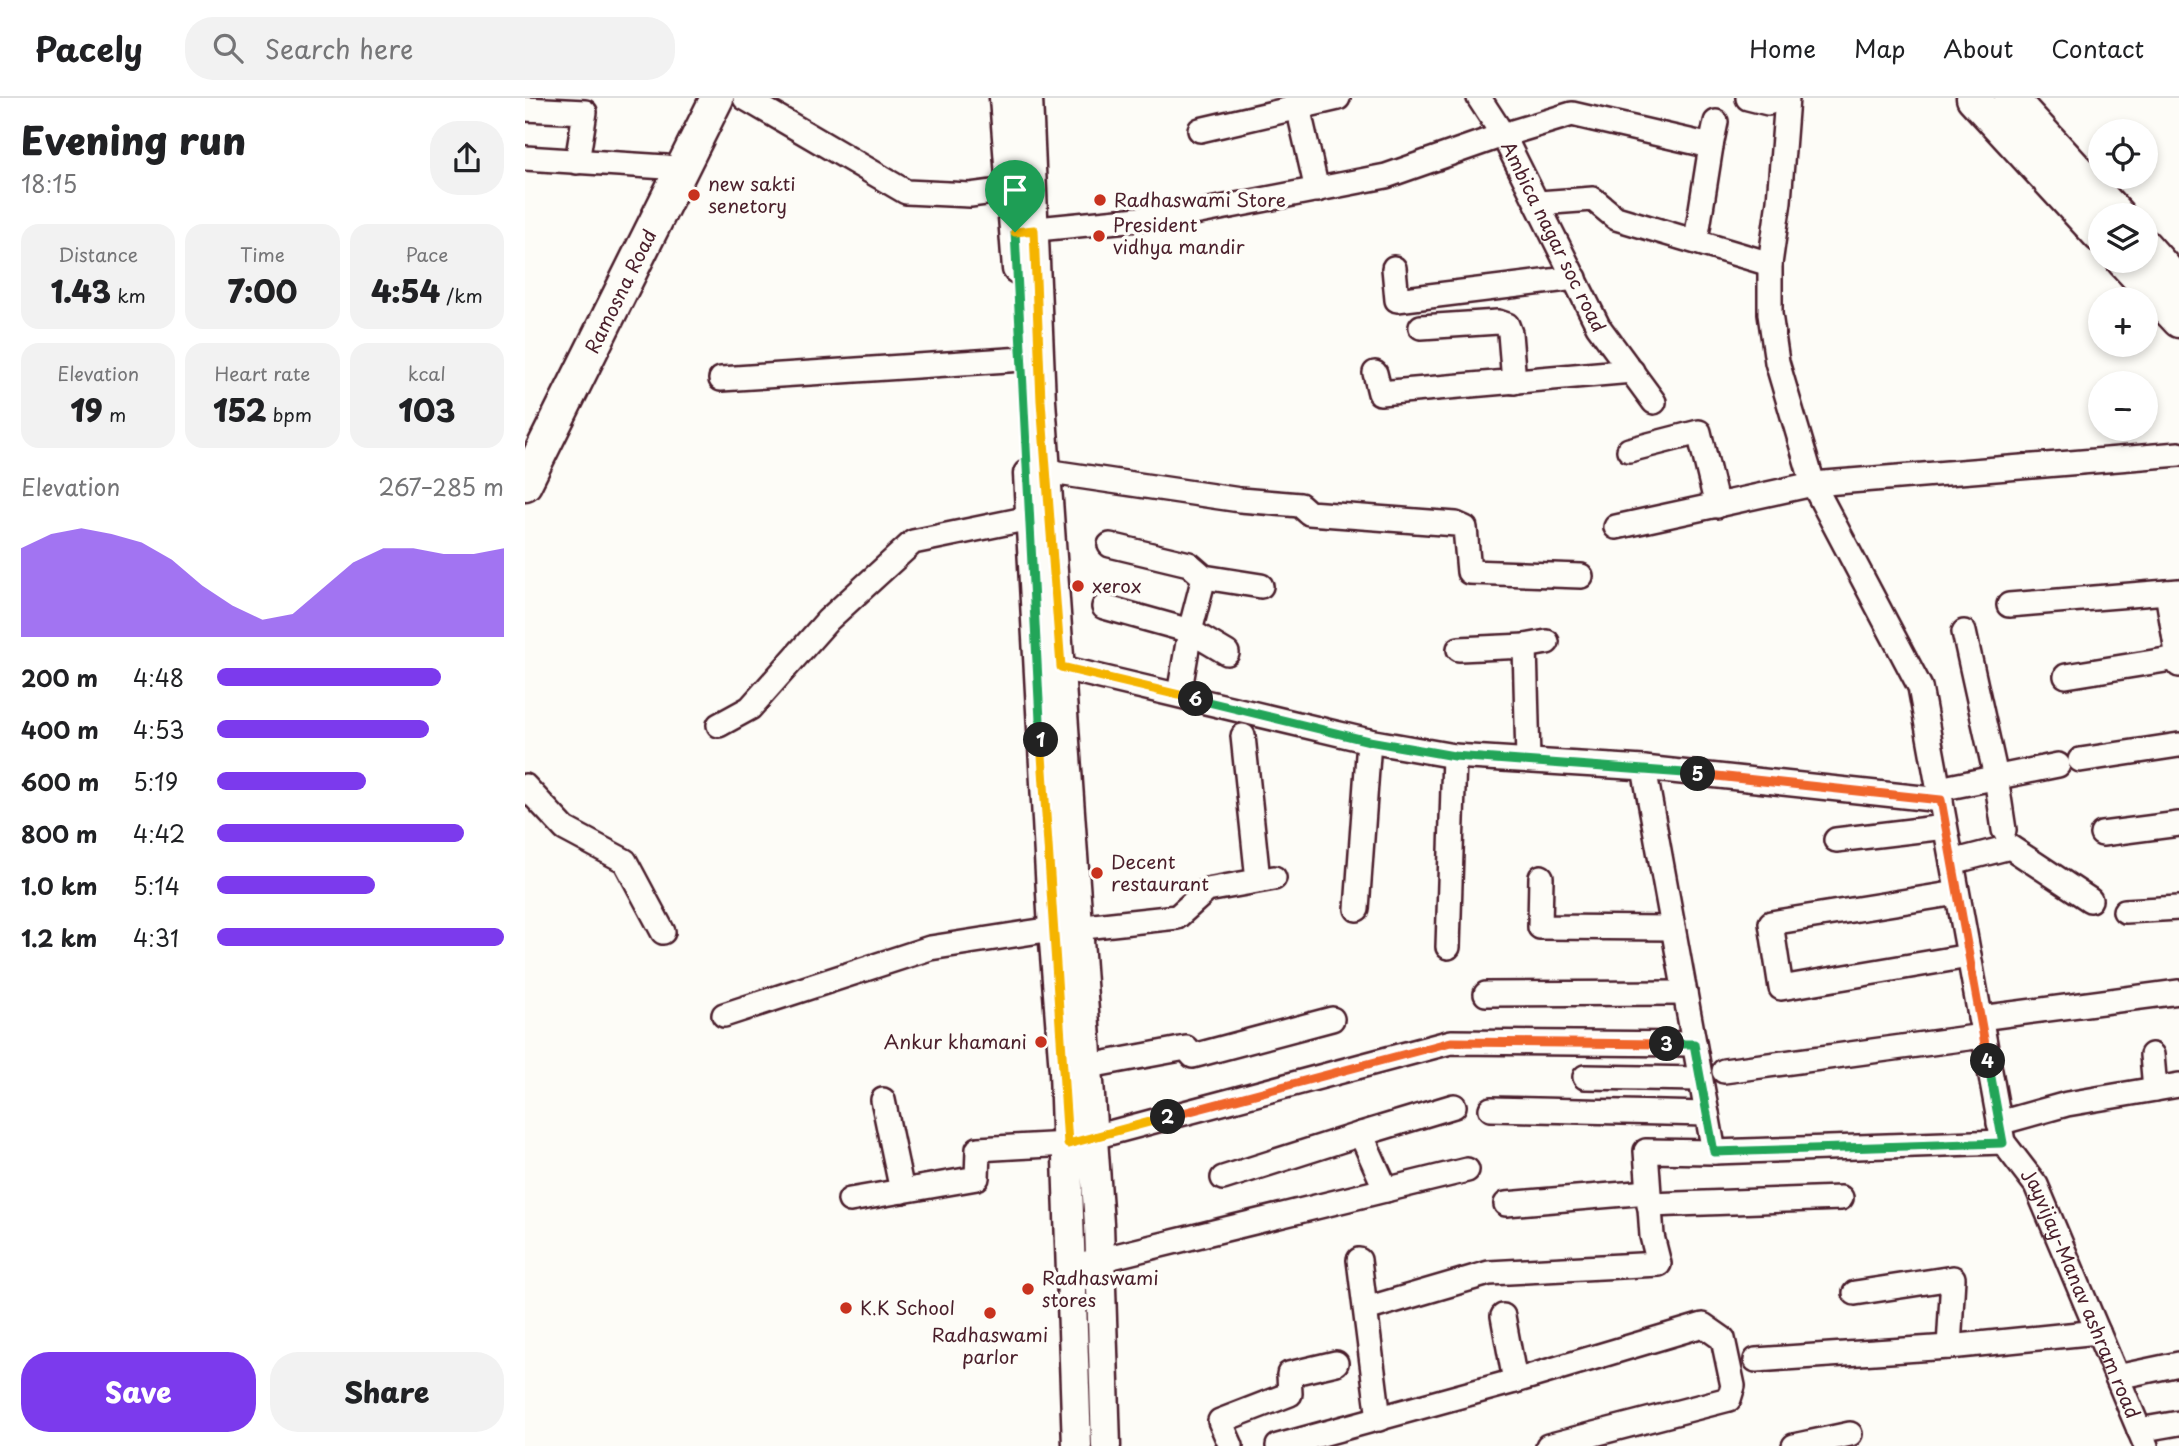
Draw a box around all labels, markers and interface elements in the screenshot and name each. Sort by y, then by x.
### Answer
search box [185,17,675,80]
text: Pacely [35,23,143,73]
icon: search [209,29,247,67]
text: Search here [265,29,413,68]
text: Home [1749,30,1816,66]
text: Map [1854,30,1905,66]
text: About [1943,30,2013,66]
text: Contact [2051,30,2144,66]
text: Evening run [21,111,246,168]
map controls [2088,119,2158,441]
button: locate [2088,119,2158,189]
button: share [430,121,504,195]
street label: Ambica nagar soc road [1495,136,1614,337]
pin [985,160,1045,232]
text: 18:15 [21,166,77,201]
place label: new sakti senetory [708,169,796,219]
icon: arrive [996,171,1034,209]
place label: Radhaswami Store [1114,185,1286,213]
marker: new sakti senetory [686,187,702,203]
marker: Radhaswami Store [1092,192,1108,208]
button: layers [2088,203,2158,273]
place label: President vidhya mandir [1113,210,1245,260]
street label: Ramosna Road [577,224,663,358]
marker: President vidhya mandir [1091,228,1107,244]
text: Distance [58,240,138,268]
text: Time [240,240,285,268]
text: Pace [405,240,448,268]
text: 1.43 [51,268,111,313]
text: 7:00 [228,268,297,313]
text: 4:54 [371,268,440,313]
text: km [111,281,146,309]
text: /km [440,281,483,309]
button: + [2088,287,2158,357]
text: Elevation [57,359,139,387]
text: Heart rate [215,359,310,387]
text: kcal [408,359,446,387]
button: − [2088,371,2158,441]
text: 19 [70,387,103,432]
text: 152 [213,387,267,432]
text: 103 [398,387,455,432]
text: m [103,400,126,428]
text: bpm [267,400,312,428]
text: Elevation [21,469,120,504]
text: 267–285 m [378,469,504,504]
place label: xerox [1092,571,1141,599]
marker: xerox [1070,578,1086,594]
text: 200 m [21,660,98,695]
text: 4:48 [133,660,184,695]
pin: 6 [1179,682,1213,716]
text: 6 [1189,684,1202,712]
text: 400 m [21,712,99,747]
text: 4:53 [133,712,184,747]
pin: 1 [1023,722,1059,758]
text: 1 [1036,725,1045,753]
pin: 5 [1681,756,1715,792]
text: 5 [1691,759,1704,787]
text: 600 m [21,764,99,799]
text: 5:19 [133,764,178,799]
text: 800 m [21,816,98,851]
text: 4:42 [133,816,185,851]
place label: Decent restaurant [1111,847,1209,897]
marker: Decent restaurant [1089,865,1105,881]
text: 1.0 km [21,868,98,903]
text: 5:14 [133,868,180,903]
text: 1.2 km [21,920,97,955]
text: 4:31 [133,920,179,955]
pin: 3 [1649,1026,1685,1062]
place label: Ankur khamani [884,1027,1027,1055]
text: 3 [1660,1029,1673,1057]
marker: Ankur khamani [1033,1034,1049,1050]
pin: 4 [1971,1044,2005,1079]
text: 4 [1981,1046,1994,1074]
pin: 2 [1151,1100,1185,1134]
text: 2 [1161,1102,1174,1130]
street label: Jayvijay-Manav ashram road [2015,1162,2148,1422]
place label: Radhaswami stores [1042,1263,1159,1313]
marker: Radhaswami stores [1020,1281,1036,1297]
place label: K.K School [860,1293,955,1321]
marker: K.K School [838,1300,854,1316]
marker: Radhaswami parlor [982,1305,998,1321]
place label: Radhaswami parlor [932,1320,1048,1370]
button: Save [21,1352,256,1432]
button: Share [270,1352,504,1432]

